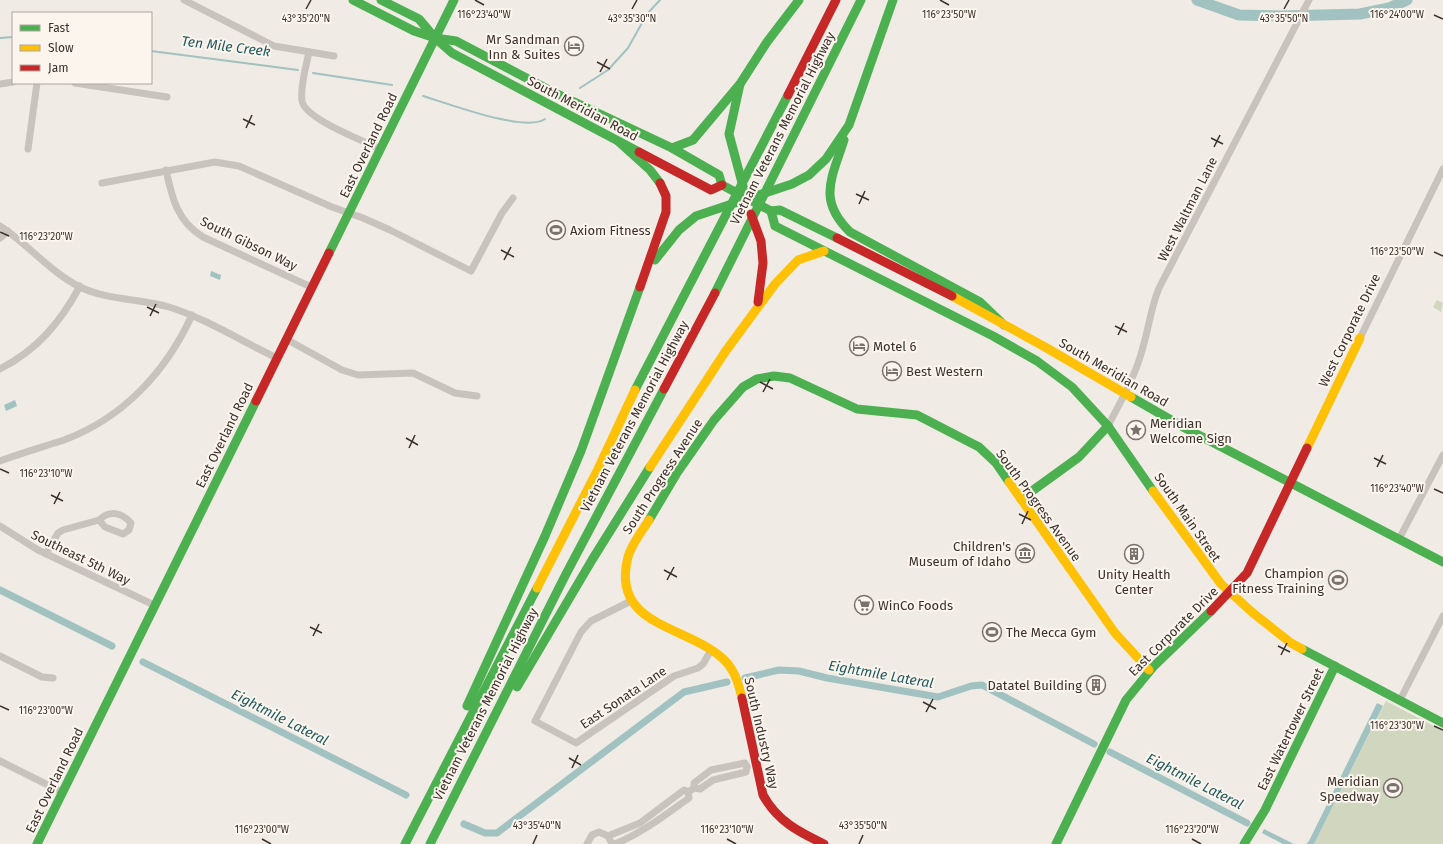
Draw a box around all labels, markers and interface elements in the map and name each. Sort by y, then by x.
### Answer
text: 116°23'40"W [457,9,512,21]
text: 116°23'50"W [922,9,977,21]
text: 116°24'00"W [1370,9,1425,21]
legend [12,12,152,84]
text: 43°35'20"N [282,13,330,25]
text: 43°35'30"N [608,13,656,25]
text: 43°35'50"N [1260,13,1308,25]
text: Fast [48,21,70,35]
street label: Vietnam Veterans Memorial Highway [727,29,838,227]
place label: Mr Sandman Inn & Suites [486,32,560,62]
water label: Ten Mile Creek [181,33,272,60]
hotel icon: Mr Sandman Inn & Suites [563,35,585,57]
text: Slow [48,41,74,55]
text: Jam [48,61,68,75]
street label: South Meridian Road [525,73,641,144]
street label: East Overland Road [336,90,400,200]
street label: West Waltman Lane [1155,155,1220,264]
street label: South Gibson Way [198,213,300,274]
sports icon: Axiom Fitness [545,219,567,241]
place label: Axiom Fitness [570,223,651,238]
text: 116°23'20"W [19,231,74,243]
text: 116°23'50"W [1370,246,1425,258]
street label: West Corporate Drive [1316,271,1383,389]
street label: Vietnam Veterans Memorial Highway [577,318,692,514]
hotel icon: Motel 6 [848,335,870,357]
street label: South Meridian Road [1057,335,1171,410]
place label: Motel 6 [873,339,917,354]
hotel icon: Best Western [881,360,903,382]
place label: Best Western [906,364,983,379]
street label: East Overland Road [192,380,256,490]
street label: South Progress Avenue [619,416,705,537]
place label: Meridian Welcome Sign [1150,416,1232,446]
place icon: Meridian Welcome Sign [1125,419,1147,441]
street label: South Progress Avenue [993,446,1084,564]
text: 116°23'10"W [19,468,73,480]
street label: South Main Street [1151,470,1224,565]
text: 116°23'40"W [1370,483,1425,495]
street label: Southeast 5th Way [29,527,133,588]
place label: Children's Museum of Idaho [909,539,1011,569]
museum icon: Children's Museum of Idaho [1014,542,1036,564]
building icon: Unity Health Center [1123,543,1145,565]
place label: Champion Fitness Training [1232,566,1324,596]
place label: Unity Health Center [1097,567,1171,597]
sports icon: Champion Fitness Training [1327,569,1349,591]
street label: East Corporate Drive [1126,584,1221,679]
supermarket icon: WinCo Foods [853,594,875,616]
place label: WinCo Foods [878,598,953,613]
street label: Vietnam Veterans Memorial Highway [430,605,541,803]
sports icon: The Mecca Gym [981,621,1003,643]
place label: The Mecca Gym [1006,625,1096,640]
water label: Eightmile Lateral [827,657,935,692]
street label: East Sonata Lane [577,663,669,732]
street label: East Watertower Street [1254,665,1327,793]
building icon: Datatel Building [1085,674,1107,696]
street label: South Industry Way [741,676,782,791]
place label: Datatel Building [987,678,1082,693]
water label: Eightmile Lateral [228,686,331,749]
text: 116°23'00"W [19,705,74,717]
text: 116°23'30"W [1370,720,1425,732]
street label: East Overland Road [22,725,86,835]
water label: Eightmile Lateral [1143,750,1246,813]
place label: Meridian Speedway [1320,774,1380,804]
sports icon: Meridian Speedway [1382,777,1404,799]
text: 43°35'40"N [513,820,561,832]
text: 43°35'50"N [839,820,887,832]
text: 116°23'00"W [235,824,290,836]
text: 116°23'10"W [700,824,754,836]
text: 116°23'20"W [1165,824,1220,836]

